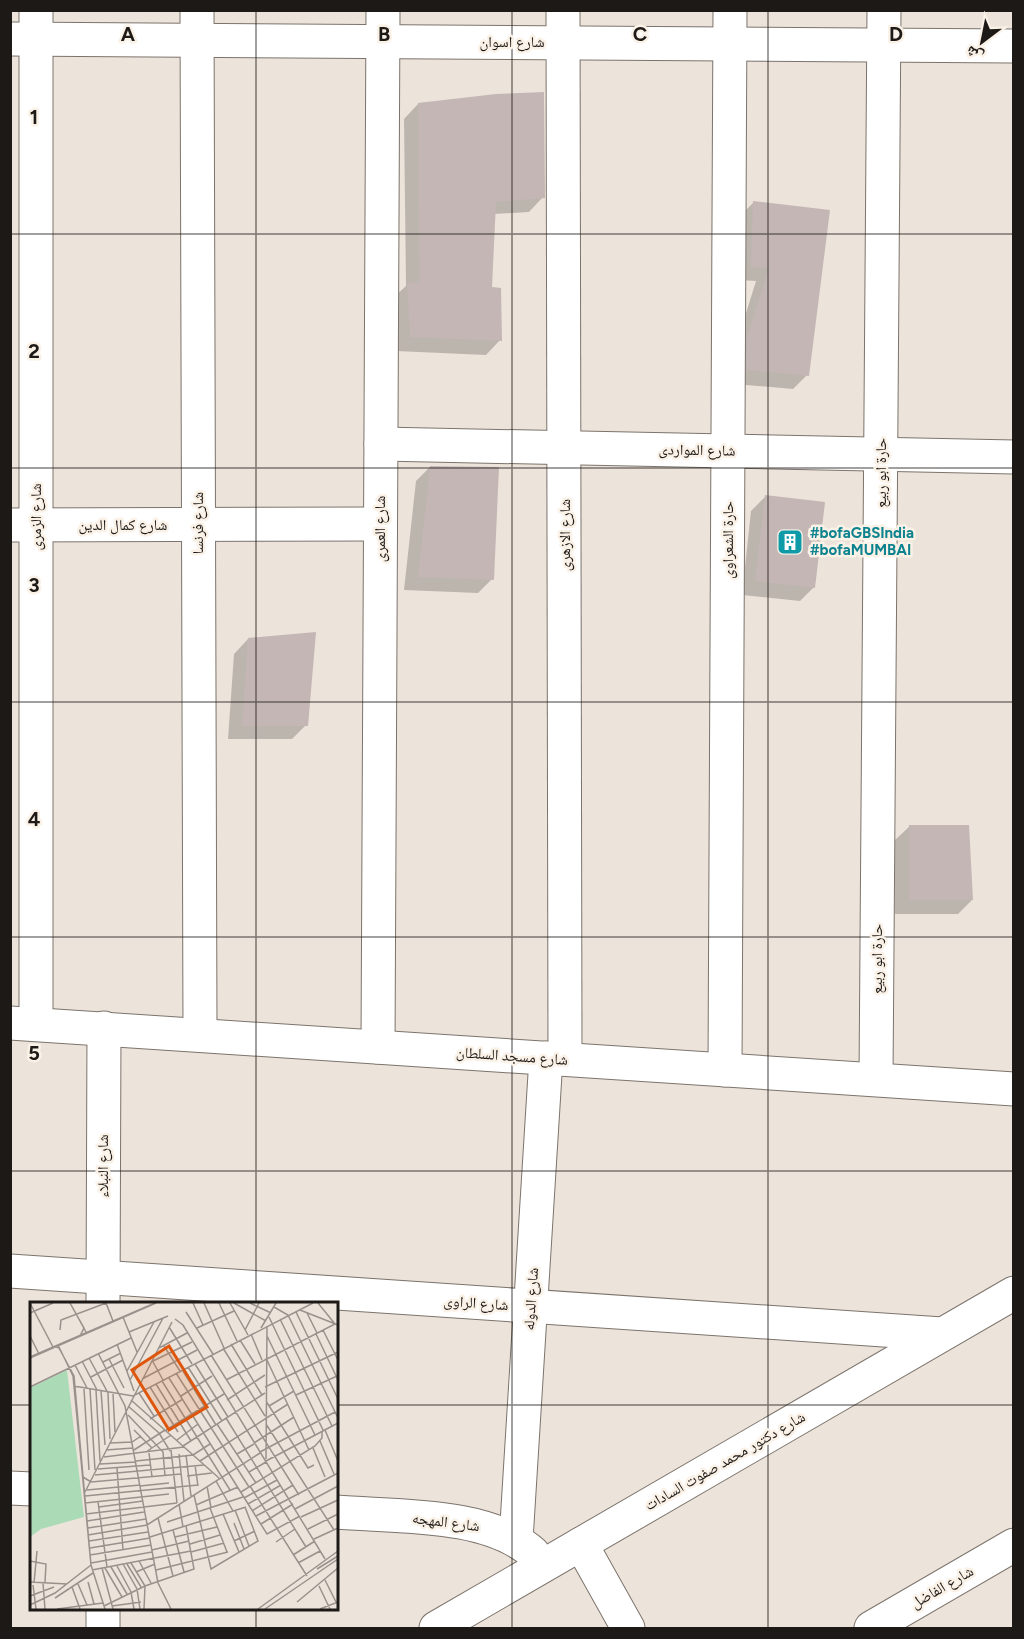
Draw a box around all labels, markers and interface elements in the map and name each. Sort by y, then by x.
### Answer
north arrow [952,12,1012,72]
text: A [121,22,136,46]
text: B [378,22,390,46]
text: C [633,22,647,46]
text: D [889,22,903,46]
street label: شارع اسوان [479,33,545,52]
text: ش [962,42,987,67]
text: 1 [30,105,38,129]
text: 2 [28,339,40,363]
street label: حارة ابو ربيع [872,438,891,508]
street label: شارع المواردى [658,440,736,461]
street label: شارع الزمرى [27,483,46,551]
street label: شارع فرنسا [189,492,208,554]
street label: شارع العمرى [371,496,390,562]
street label: شارع الازهرى [556,499,575,571]
street label: حارة الشعراوى [719,501,738,579]
street label: شارع كمال الدين [79,516,168,535]
place label: #bofaGBSIndia #bofaMUMBAI [810,524,914,559]
building icon: #bofaGBSIndia #bofaMUMBAI [775,527,805,557]
text: 3 [28,573,40,597]
text: 4 [28,807,41,831]
street label: حارة ابو ربيع [868,924,887,994]
text: 5 [28,1041,40,1065]
street label: شارع مسجد السلطان [455,1043,569,1070]
street label: شارع النبلاء [94,1134,113,1198]
street label: شارع الدوله [520,1267,543,1331]
street label: شارع الراوى [443,1292,509,1315]
inset map [30,1302,338,1609]
street label: شارع دكتور محمد صفوت السادات [642,1408,809,1515]
street label: شارع المهجه [411,1509,481,1536]
street label: شارع الفاضل [908,1562,977,1613]

